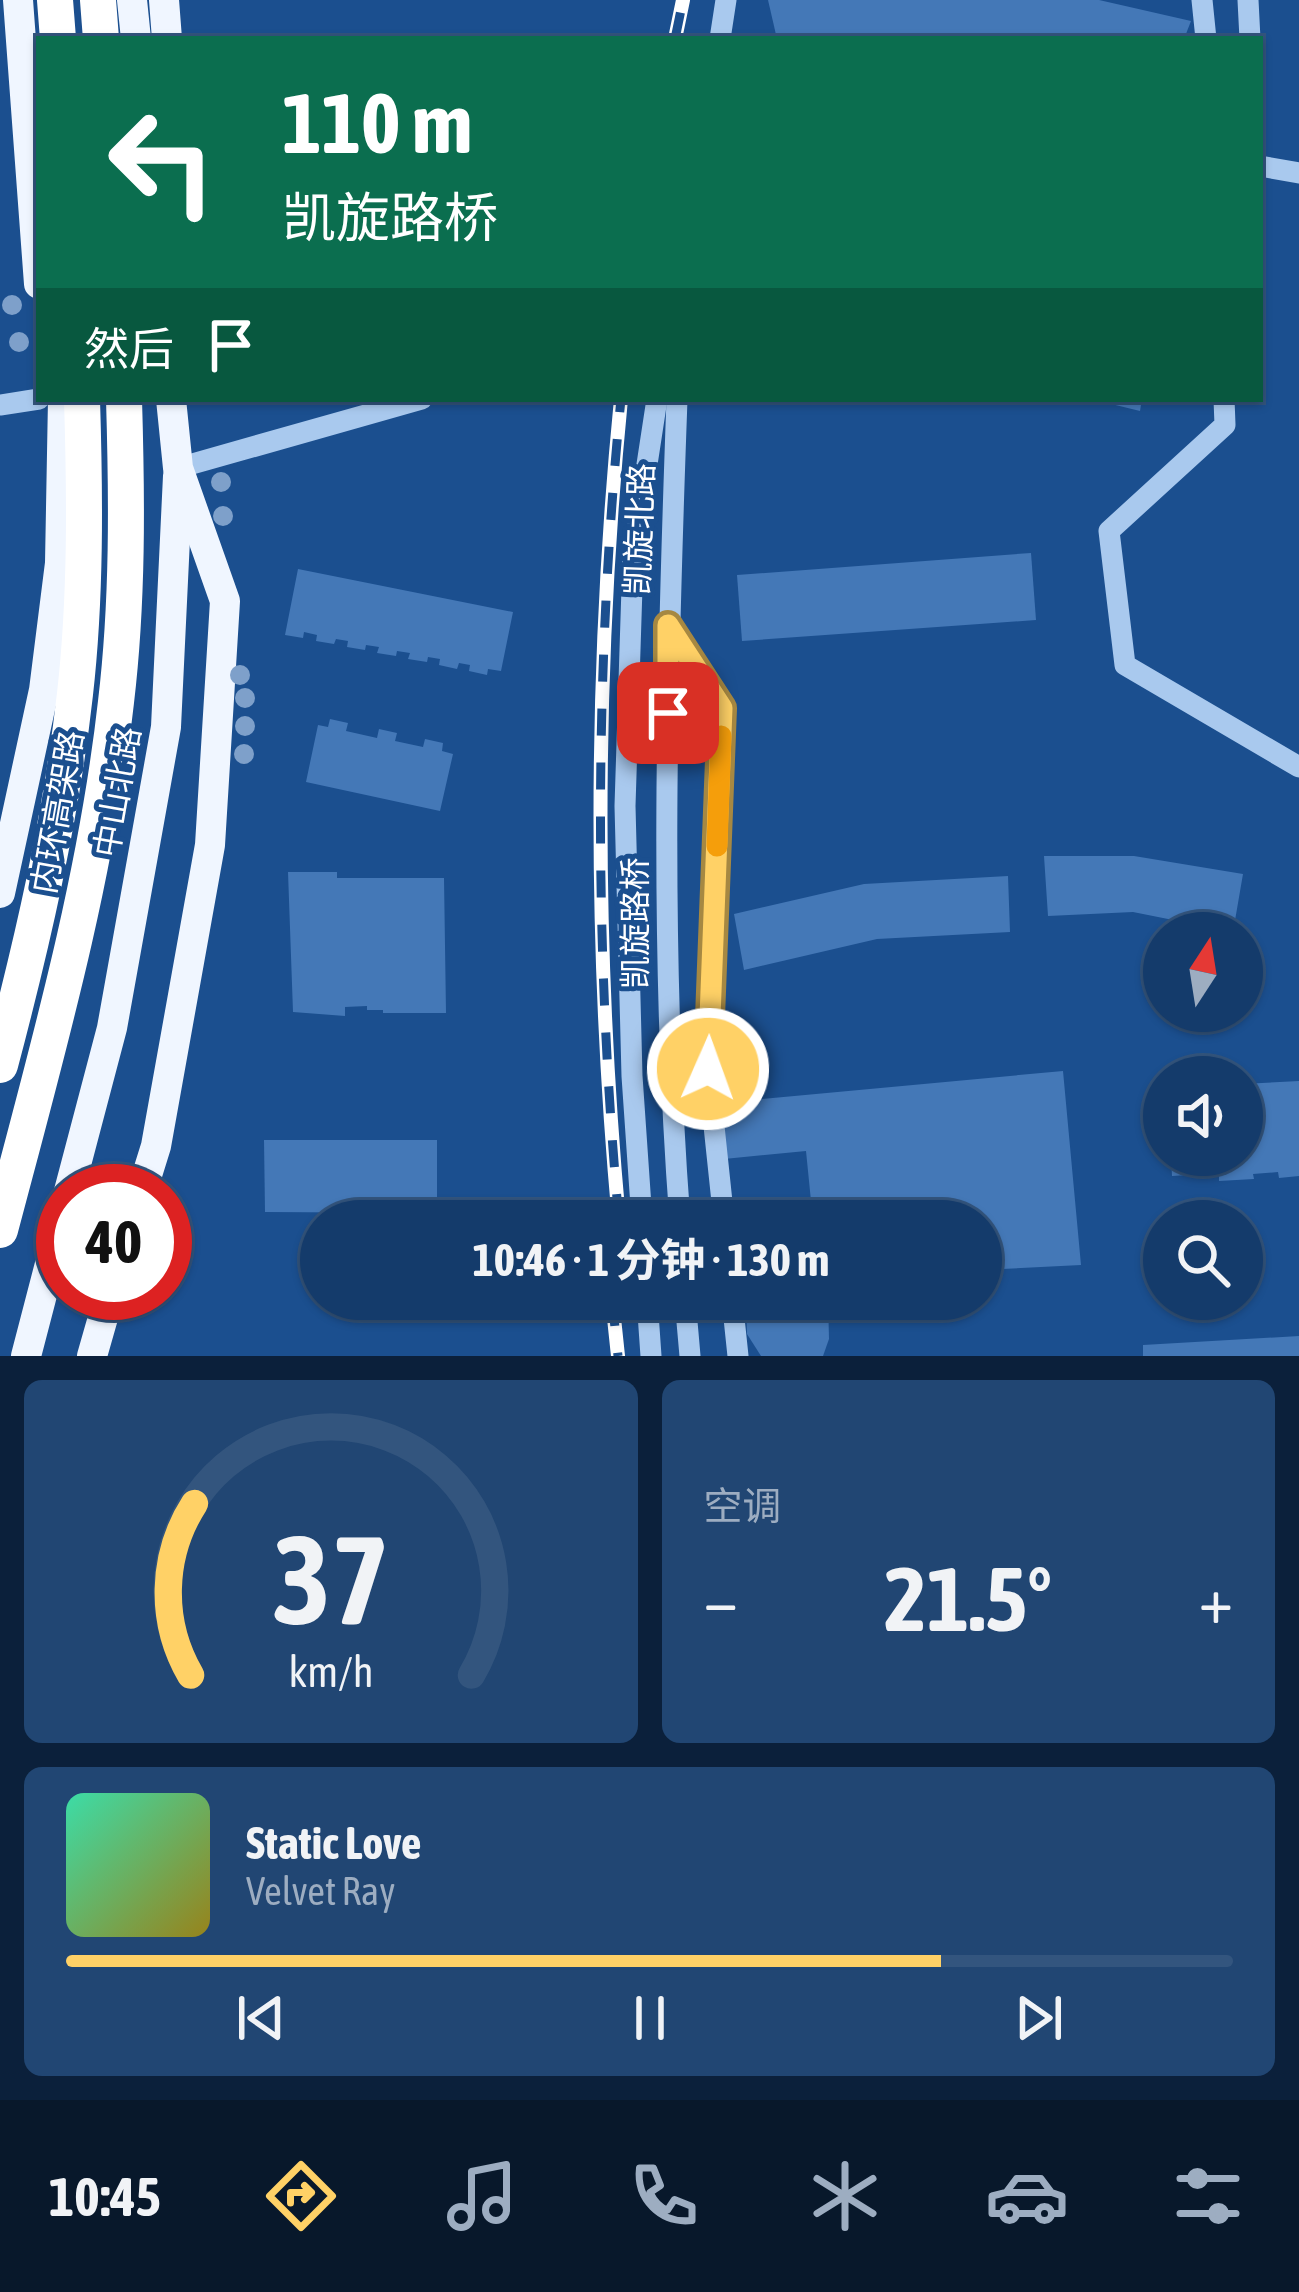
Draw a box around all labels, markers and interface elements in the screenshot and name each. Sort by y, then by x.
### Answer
text: 110 m [282,75,472,171]
icon: left [84,84,240,240]
text: 凯旋路桥 [282,187,498,248]
icon: arrive [198,312,264,378]
text: 然后 [84,323,174,375]
street label: 凯旋北路 [618,462,660,596]
pin [617,662,719,764]
icon: arrive [635,680,701,746]
street label: 中山北路 [87,724,147,860]
street label: 内环高架路 [24,727,90,897]
street label: 凯旋路桥 [616,857,654,989]
north arrow [1143,912,1263,1032]
map controls [1143,912,1263,1320]
position arrow [645,1006,771,1132]
button: sound [1143,1056,1263,1176]
speed limit sign: 40 [36,1164,192,1320]
button: search [1143,1200,1263,1320]
text: 10:46 · 1 分钟 · 130 m [473,1234,829,1286]
text: 空调 [704,1484,782,1528]
text: 37 [272,1507,389,1650]
text: 21.5° [884,1547,1052,1650]
text: − [704,1561,738,1637]
text: + [1199,1561,1233,1637]
text: km/h [288,1646,373,1695]
text: Static Love [246,1817,422,1869]
text: Velvet Ray [246,1869,395,1913]
icon: previous [228,1985,294,2051]
icon: pause [617,1985,683,2051]
icon: next [1006,1985,1072,2051]
icon: directions [259,2154,343,2238]
icon: music [440,2154,524,2238]
icon: phone [622,2154,706,2238]
icon: climate [803,2154,887,2238]
icon: car [985,2154,1069,2238]
icon: filters [1166,2154,1250,2238]
text: 10:45 [49,2166,161,2227]

